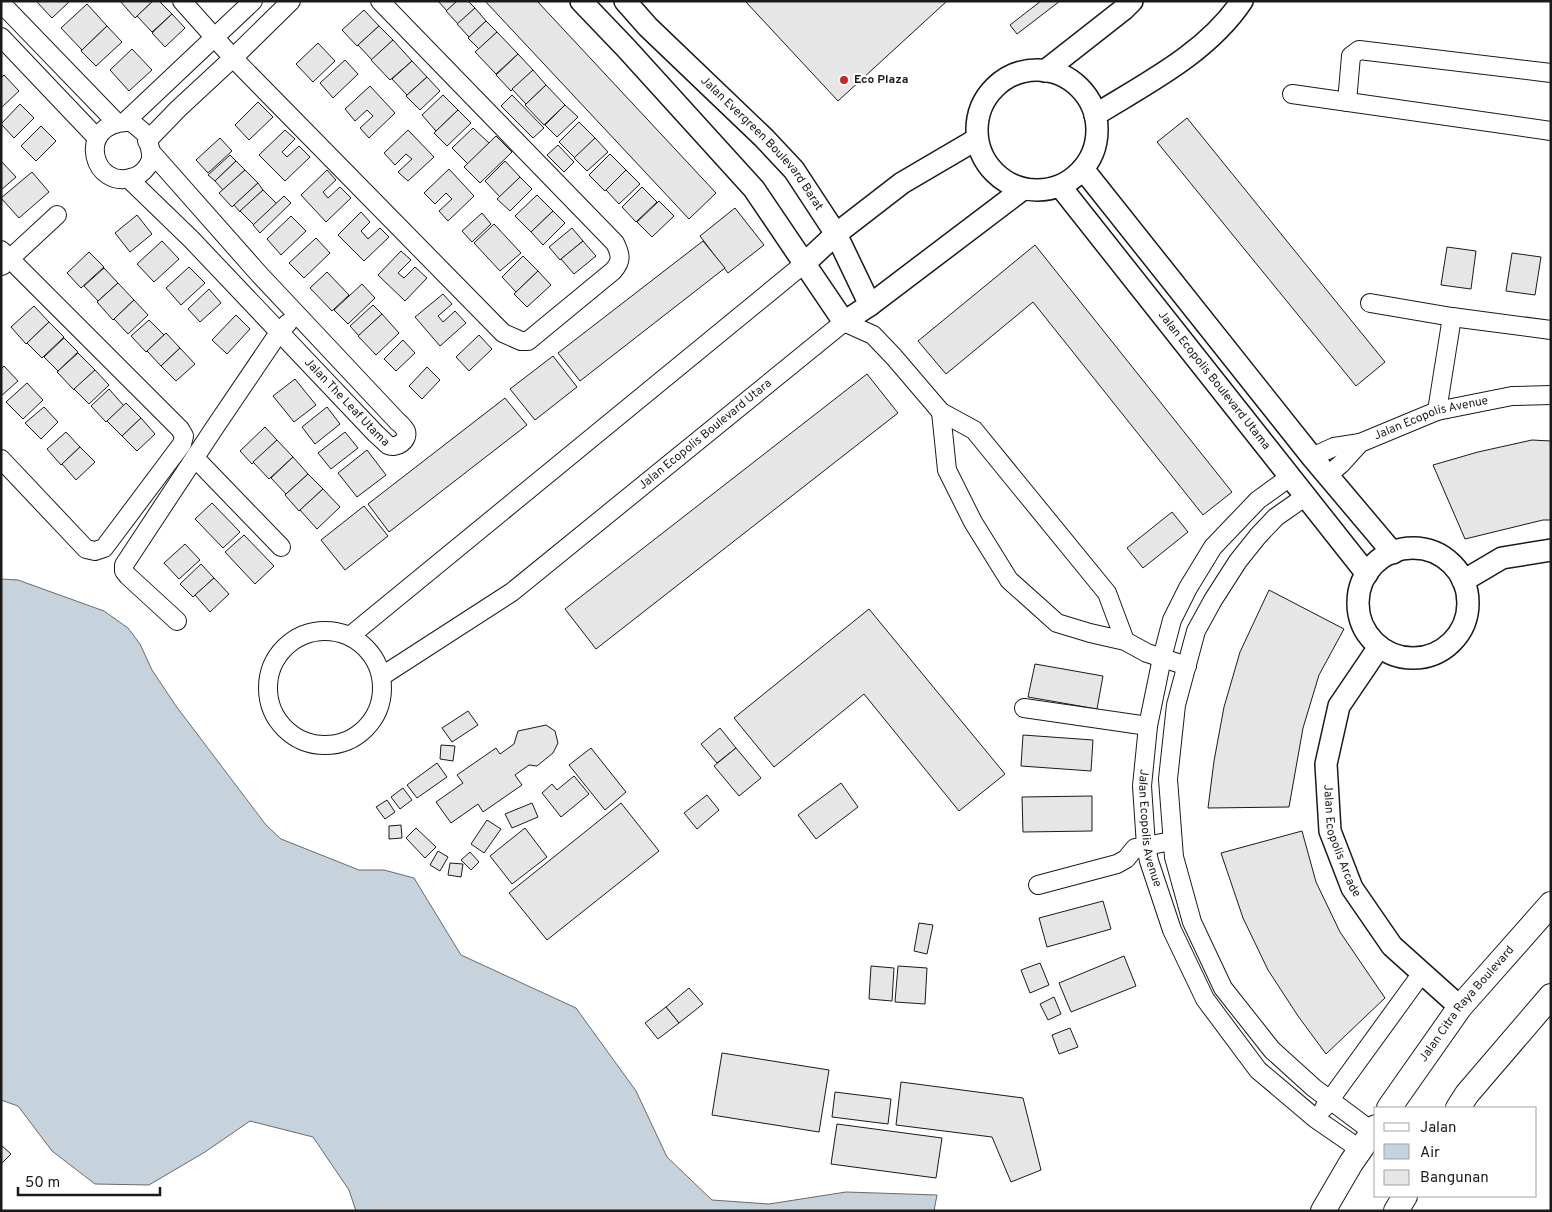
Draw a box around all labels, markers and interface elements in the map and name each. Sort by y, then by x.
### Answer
place label: Eco Plaza [854,72,908,88]
street label: Jalan Evergreen Boulevard Barat [697,73,827,214]
marker: Eco Plaza [838,74,850,86]
street label: Jalan Ecopolis Boulevard Utama [1154,308,1274,453]
street label: Jalan The Leaf Utama [300,355,393,450]
street label: Jalan Ecopolis Boulevard Utara [635,376,775,494]
street label: Jalan Ecopolis Avenue [1372,393,1490,444]
street label: Jalan Ecopolis Avenue [1134,768,1165,889]
street label: Jalan Ecopolis Arcade [1319,784,1364,901]
street label: Jalan Citra Raya Boulevard [1416,943,1518,1065]
legend [1374,1107,1537,1197]
text: Jalan [1420,1119,1457,1138]
text: Air [1420,1144,1440,1163]
scale bar [18,1164,160,1196]
text: Bangunan [1420,1169,1489,1188]
text: 50 m [25,1174,60,1193]

